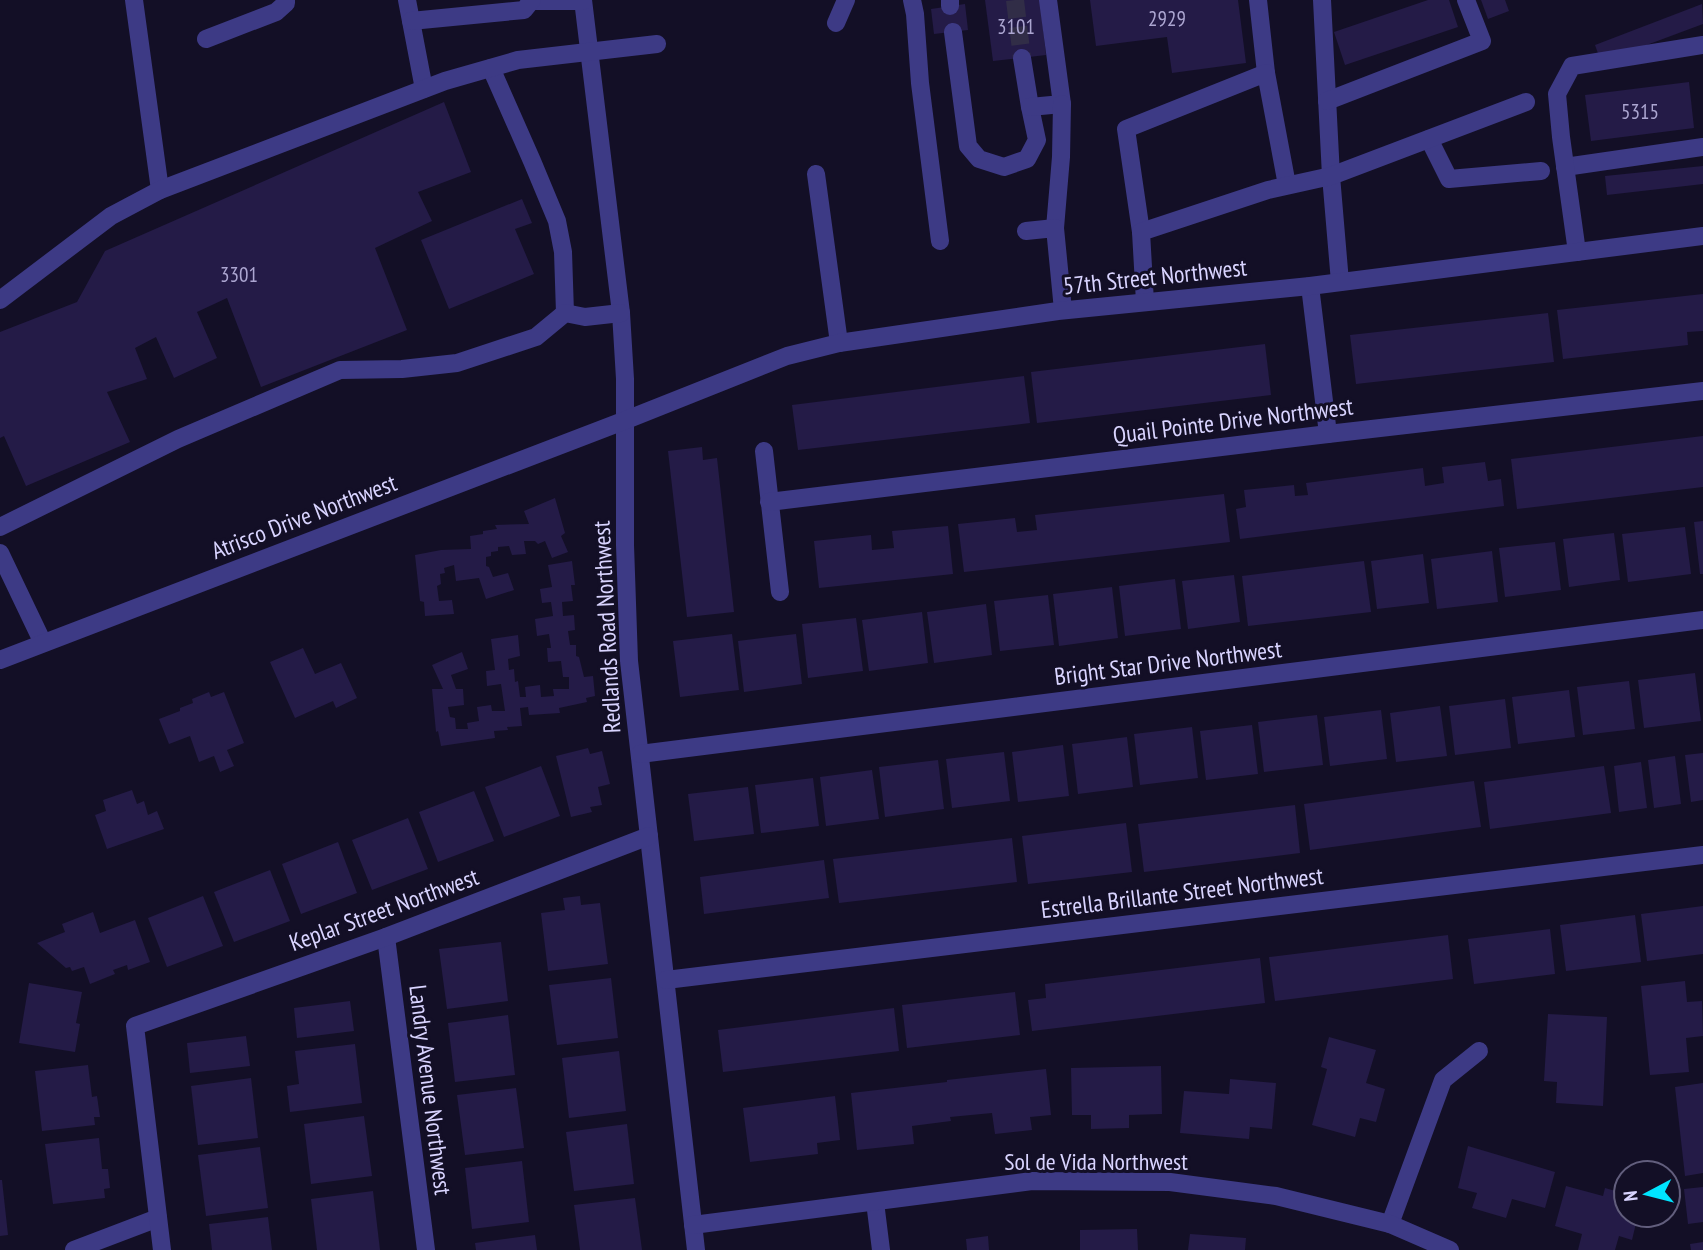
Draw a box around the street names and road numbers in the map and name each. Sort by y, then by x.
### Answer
street label: 57th Street Northwest [1062,251,1249,302]
street label: Quail Pointe Drive Northwest [1111,390,1355,451]
street label: Atrisco Drive Northwest [207,467,401,566]
street label: Redlands Road Northwest [585,520,628,734]
street label: Bright Star Drive Northwest [1053,633,1284,692]
street label: Estrella Brillante Street Northwest [1039,860,1325,925]
street label: Keplar Street Northwest [285,861,483,958]
street label: Landry Avenue Northwest [402,983,459,1197]
street label: Sol de Vida Northwest [1004,1146,1188,1177]

